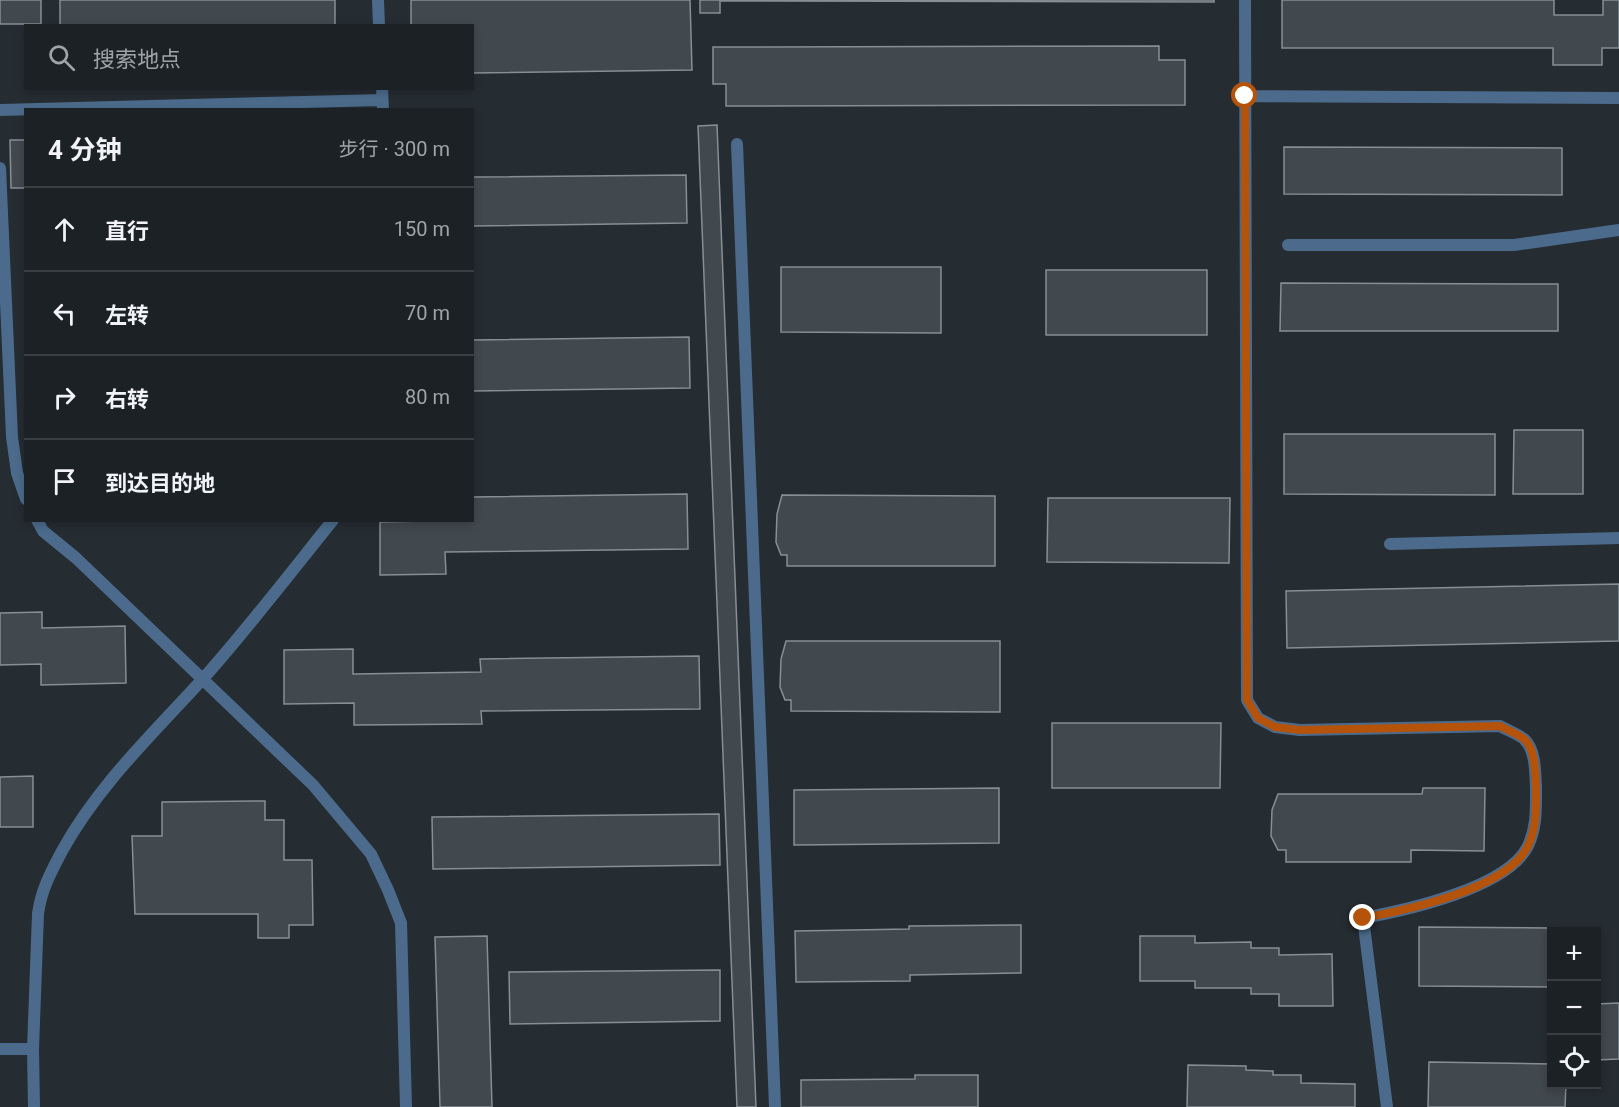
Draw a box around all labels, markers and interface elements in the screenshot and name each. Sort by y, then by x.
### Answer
search box [24,24,474,90]
icon: search [45,41,78,74]
text: 搜索地点 [93,47,181,72]
route start [1231,82,1257,108]
text: 4 分钟 [48,135,121,165]
text: 步行 · 300 m [339,137,450,161]
icon: ahead [48,213,81,246]
text: 150 m [394,217,450,241]
text: 直行 [105,219,149,244]
icon: left [48,297,81,330]
text: 70 m [405,301,450,325]
text: 左转 [105,303,149,328]
icon: right [48,381,81,414]
text: 80 m [405,385,450,409]
text: 右转 [105,387,149,412]
icon: arrive [48,465,81,498]
text: 到达目的地 [105,471,215,496]
route end [1349,904,1375,930]
map controls [1547,927,1601,1089]
button: + [1547,927,1601,981]
button: − [1547,981,1601,1035]
button: locate [1547,1035,1601,1089]

